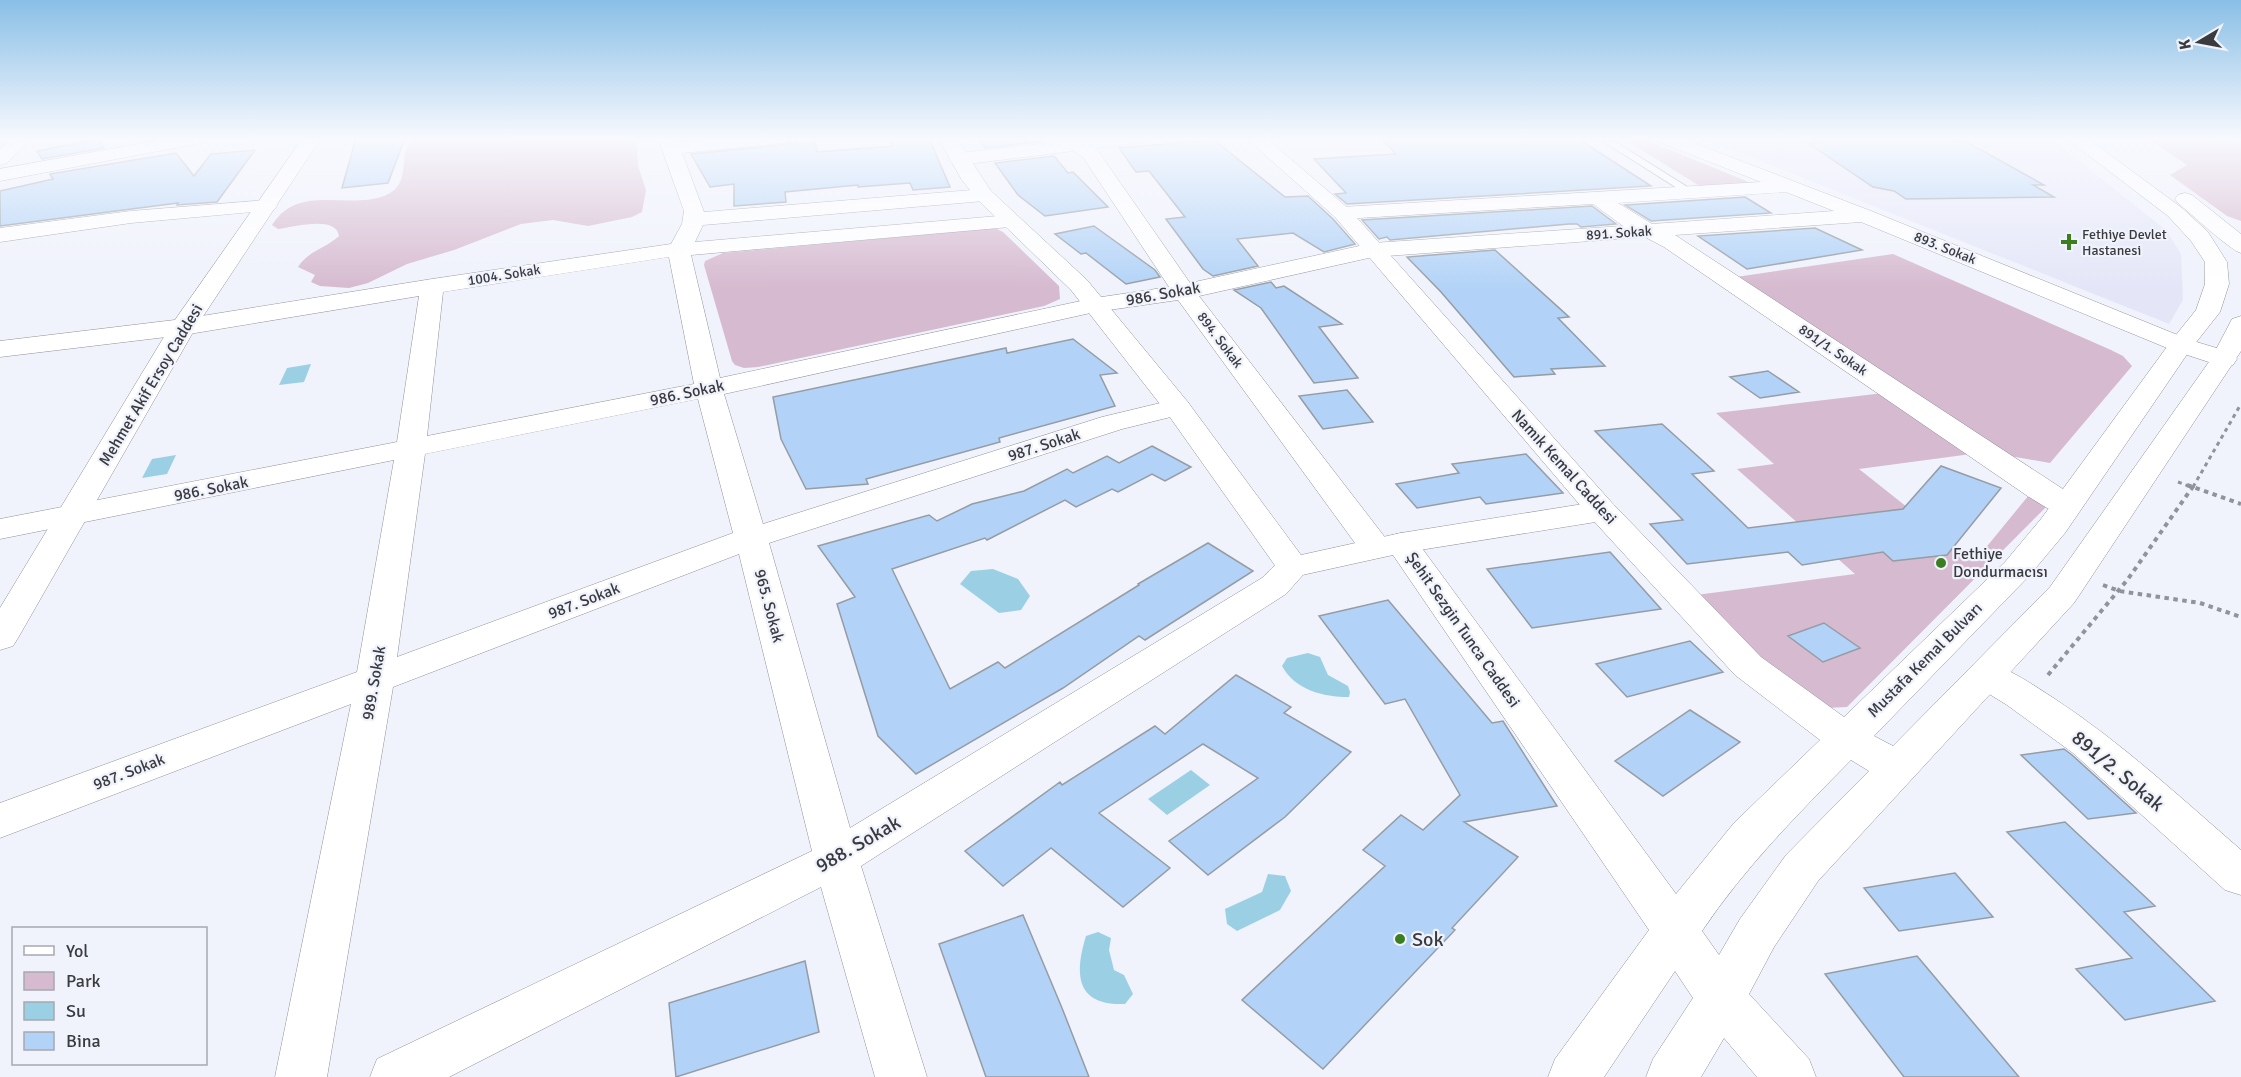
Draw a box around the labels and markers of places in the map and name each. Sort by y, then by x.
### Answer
place label: Fethiye Devlet Hastanesi [2082,226,2167,259]
marker: Fethiye Devlet Hastanesi [2060,233,2078,251]
place label: Fethiye Dondurmacısı [1953,544,2048,582]
marker: Fethiye Dondurmacısı [1934,556,1948,570]
place label: Sok [1412,927,1444,952]
marker: Sok [1393,932,1407,946]

